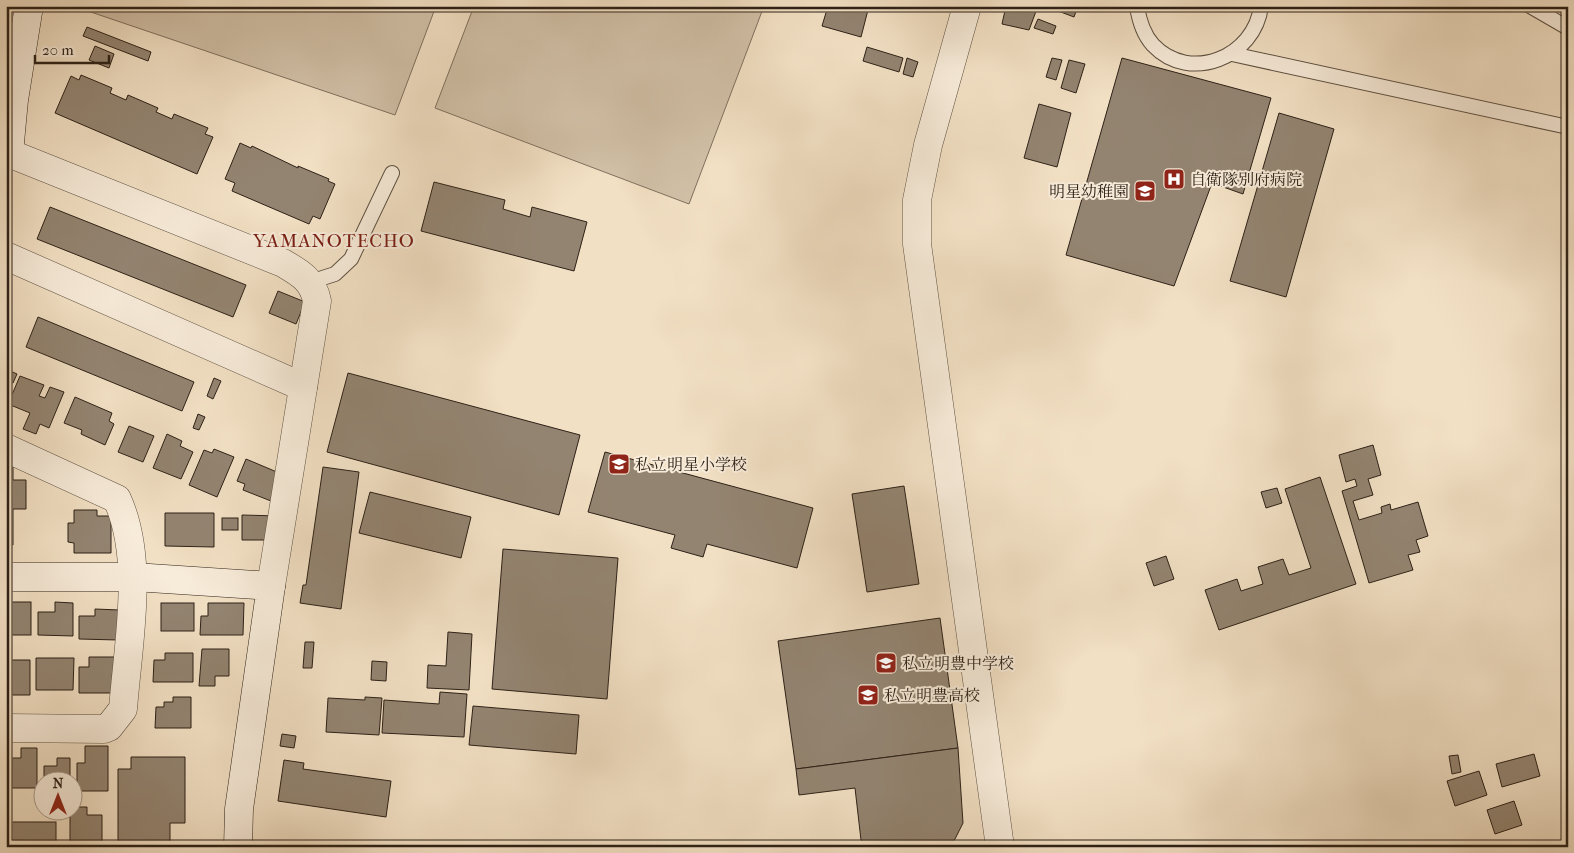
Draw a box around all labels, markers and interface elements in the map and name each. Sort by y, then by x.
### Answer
scale bar [35,32,109,64]
text: 20 m [42,41,74,59]
hospital icon: 自衛隊別府病院 [1162,167,1186,191]
place label: 自衛隊別府病院 [1190,170,1302,189]
school or university icon: 明星幼稚園 [1133,179,1157,203]
place label: 明星幼稚園 [1049,182,1129,201]
district label: YAMANOTECHO [252,230,415,252]
school or university icon: 私立明星小学校 [607,452,631,476]
place label: 私立明星小学校 [635,455,747,474]
school or university icon: 私立明豊中学校 [874,651,898,675]
place label: 私立明豊中学校 [902,654,1014,673]
school or university icon: 私立明豊高校 [856,683,880,707]
place label: 私立明豊高校 [884,686,980,705]
north arrow [32,770,82,820]
text: N [53,775,64,792]

